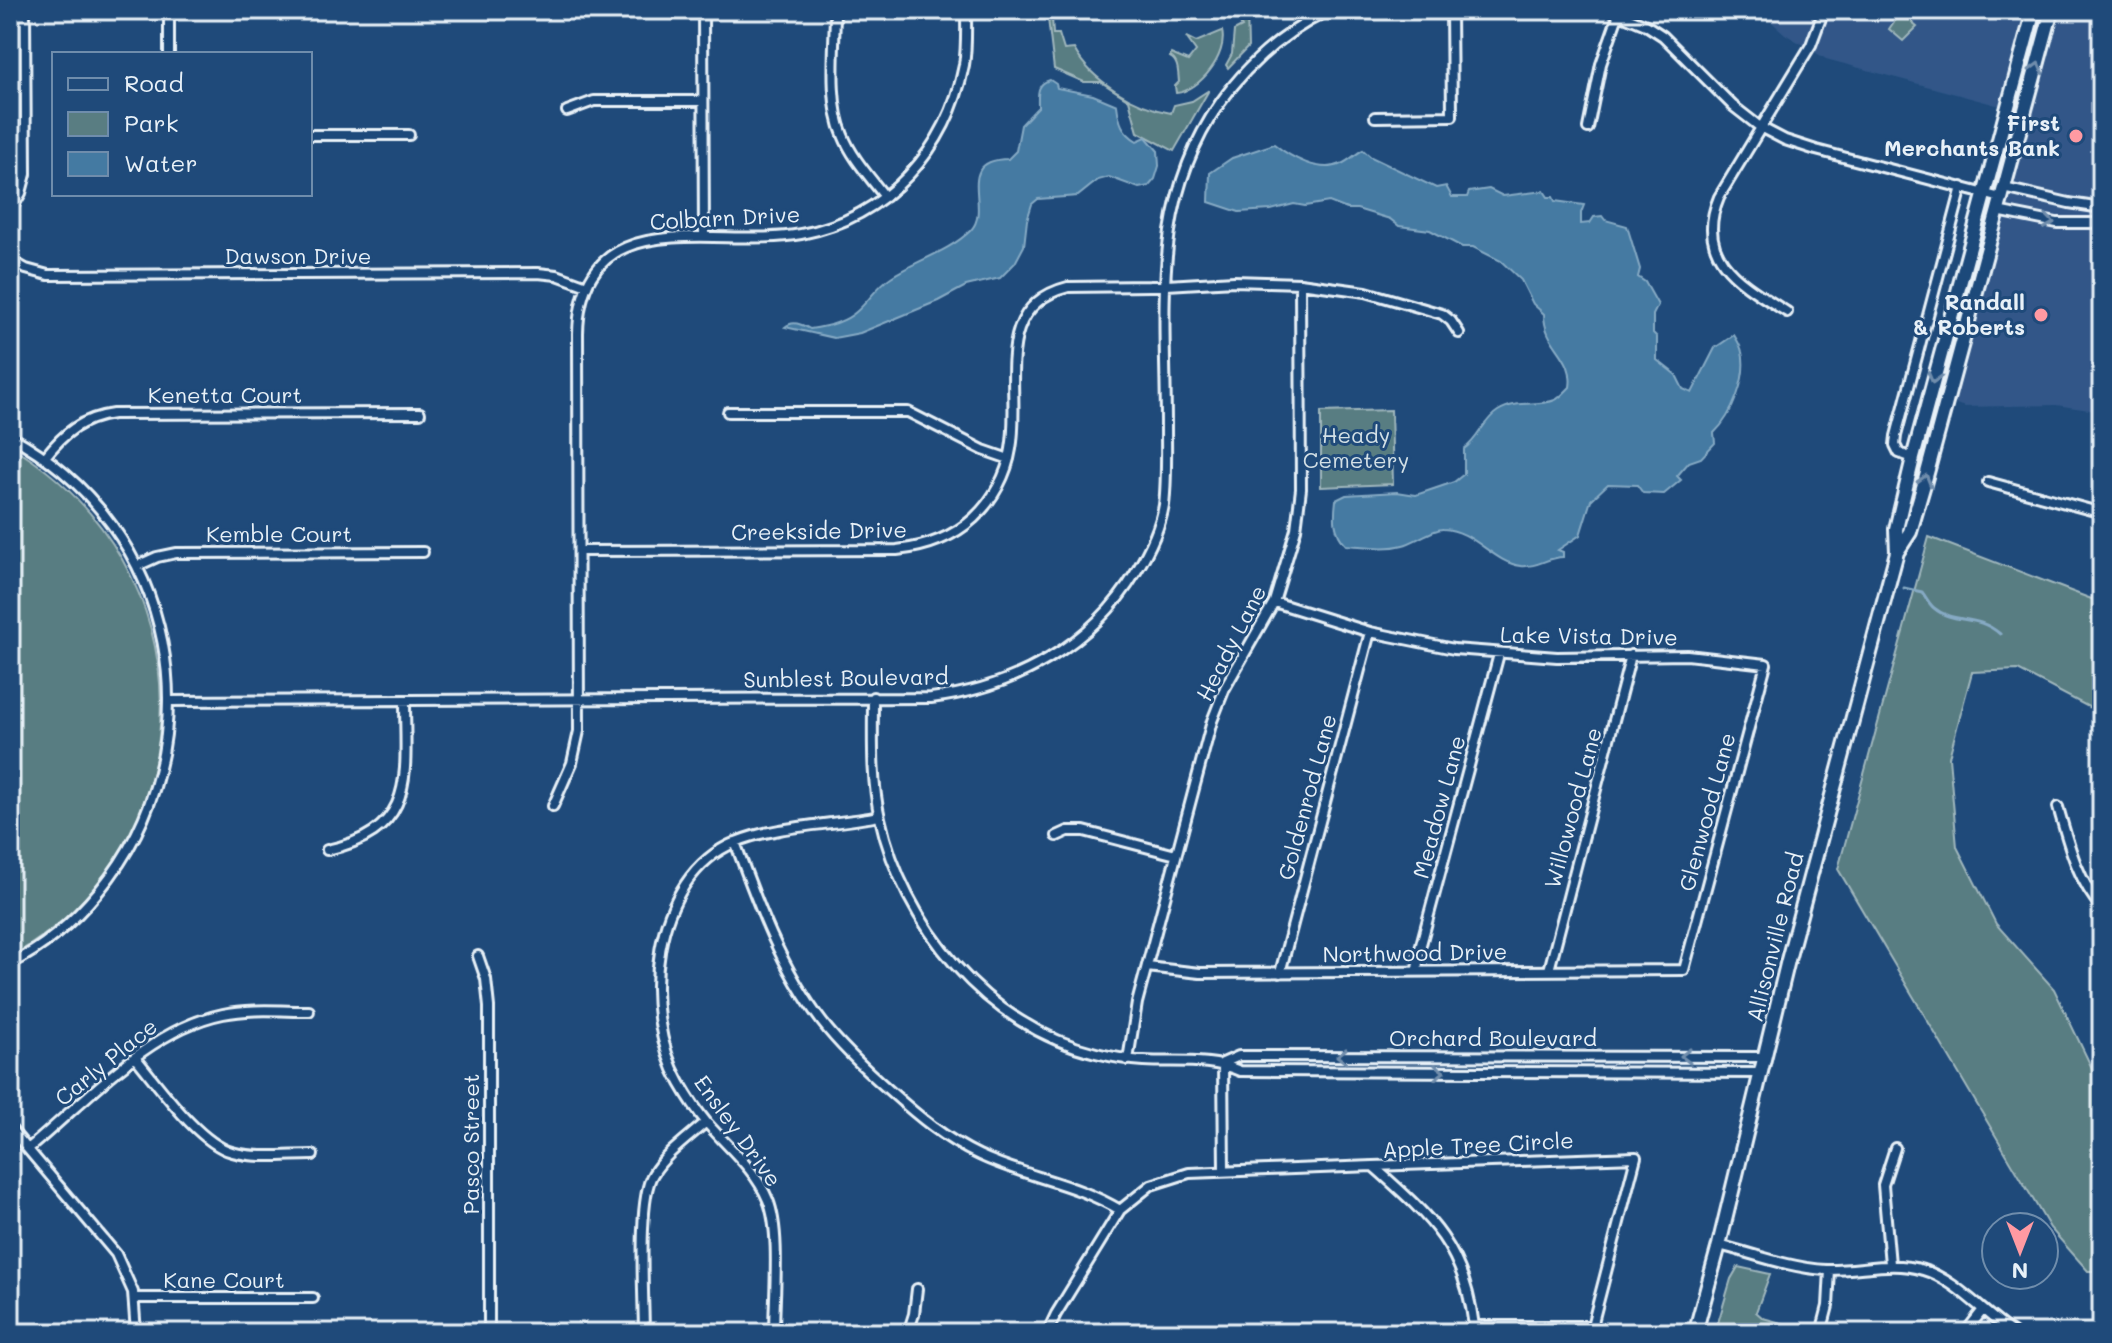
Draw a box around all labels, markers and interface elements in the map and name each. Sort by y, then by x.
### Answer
legend [52,52,312,196]
one-way arrow [2027,62,2044,76]
text: Road [124,67,184,98]
text: Park [124,107,178,138]
place label: First Merchants Bank [1884,108,2060,162]
marker: First Merchants Bank [2067,127,2085,145]
text: Water [124,147,198,178]
street label: Colbarn Drive [649,199,801,236]
one-way arrow [2042,213,2056,230]
street label: Dawson Drive [224,241,372,270]
place label: Randall & Roberts [1913,287,2025,341]
marker: Randall & Roberts [2032,306,2050,324]
one-way arrow [1927,371,1944,385]
street label: Kenetta Court [148,380,302,409]
park label: Heady Cemetery [1303,420,1409,474]
one-way arrow [1916,474,1932,488]
street label: Creekside Drive [731,514,907,547]
street label: Kemble Court [206,519,352,548]
street label: Heady Lane [1189,580,1272,706]
street label: Lake Vista Drive [1500,619,1678,652]
street label: Sunblest Boulevard [743,661,949,694]
street label: Goldenrod Lane [1270,711,1343,883]
street label: Willowood Lane [1537,724,1608,891]
street label: Glenwood Lane [1671,729,1742,894]
street label: Meadow Lane [1405,732,1472,882]
street label: Allisonville Road [1739,849,1810,1025]
street label: Northwood Drive [1322,936,1508,969]
street label: Carly Place [48,1011,163,1112]
street label: Orchard Boulevard [1389,1023,1597,1052]
one-way arrow [1335,1047,1348,1065]
one-way arrow [1679,1047,1692,1065]
one-way arrow [1433,1063,1446,1081]
street label: Ensley Drive [688,1069,789,1192]
street label: Pasco Street [456,1074,485,1214]
street label: Apple Tree Circle [1382,1125,1574,1164]
north arrow [1980,1211,2060,1291]
text: N [2012,1257,2028,1286]
street label: Kane Court [163,1265,285,1294]

